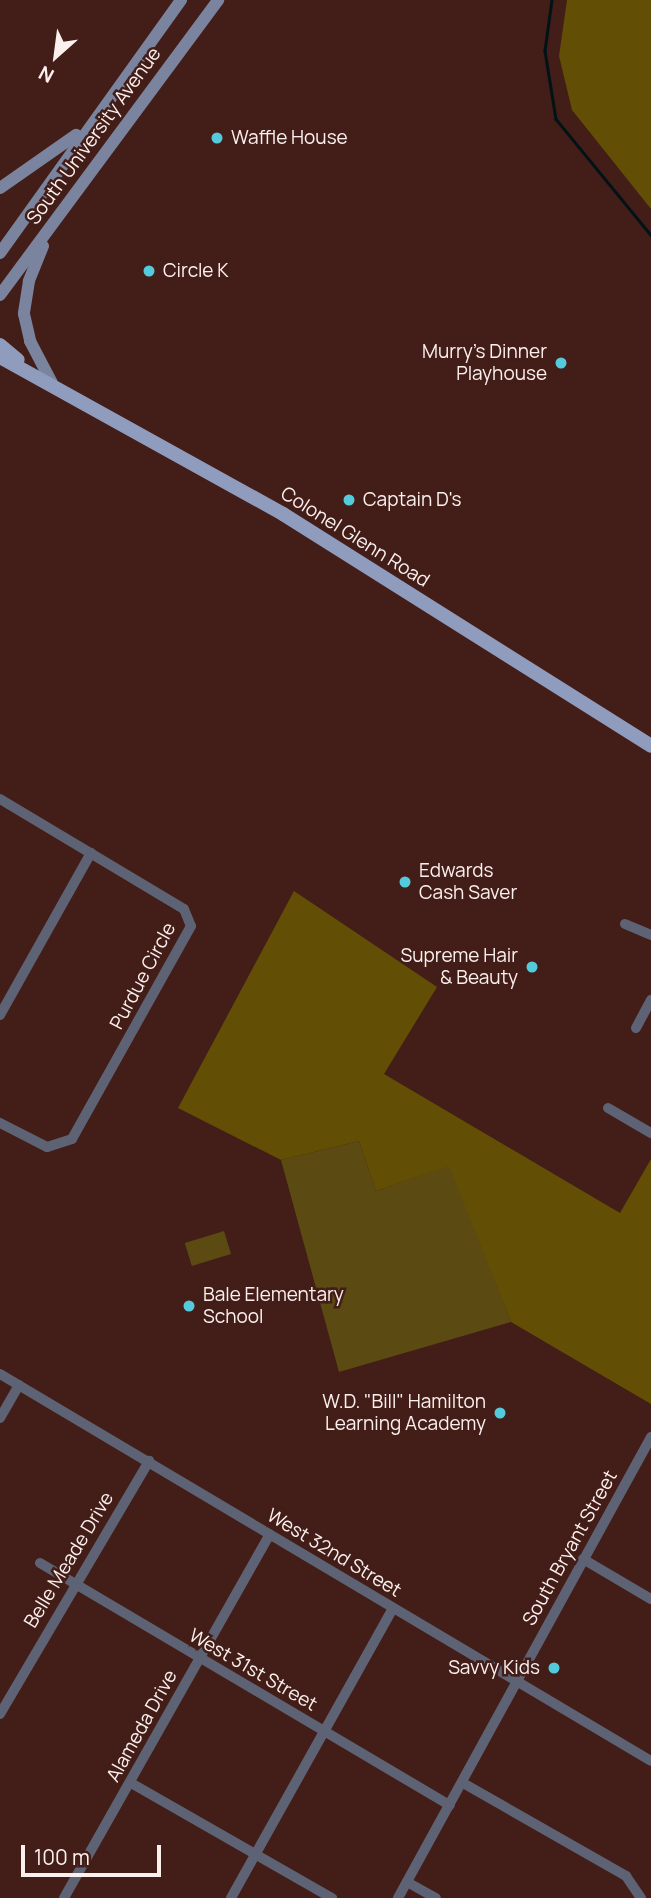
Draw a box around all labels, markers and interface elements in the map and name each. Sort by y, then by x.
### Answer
north arrow [21,21,91,91]
street label: South University Avenue [22,43,166,229]
text: N [34,60,58,89]
place label: Waffle House [231,127,348,149]
marker: Waffle House [209,130,225,146]
place label: Circle K [163,260,229,282]
marker: Circle K [141,263,157,279]
place label: Murry's Dinner Playhouse [422,341,547,385]
marker: Murry's Dinner Playhouse [553,355,569,371]
street label: Colonel Glenn Road [276,482,434,592]
place label: Captain D's [363,489,461,511]
marker: Captain D's [341,492,357,508]
place label: Edwards Cash Saver [419,860,517,904]
marker: Edwards Cash Saver [397,874,413,890]
street label: Purdue Circle [105,919,181,1033]
place label: Supreme Hair & Beauty [400,945,518,989]
marker: Supreme Hair & Beauty [524,959,540,975]
place label: Bale Elementary School [203,1284,344,1328]
marker: Bale Elementary School [181,1298,197,1314]
place label: W.D. "Bill" Hamilton Learning Academy [322,1391,486,1435]
marker: W.D. "Bill" Hamilton Learning Academy [492,1405,508,1421]
street label: South Bryant Street [518,1466,622,1630]
street label: Belle Meade Drive [19,1488,119,1632]
street label: West 32nd Street [263,1504,405,1602]
street label: West 31st Street [185,1624,321,1716]
place label: Savvy Kids [448,1657,540,1679]
marker: Savvy Kids [546,1660,562,1676]
street label: Alameda Drive [102,1666,182,1786]
scale bar [24,1832,164,1876]
text: 100 m [34,1843,90,1871]

